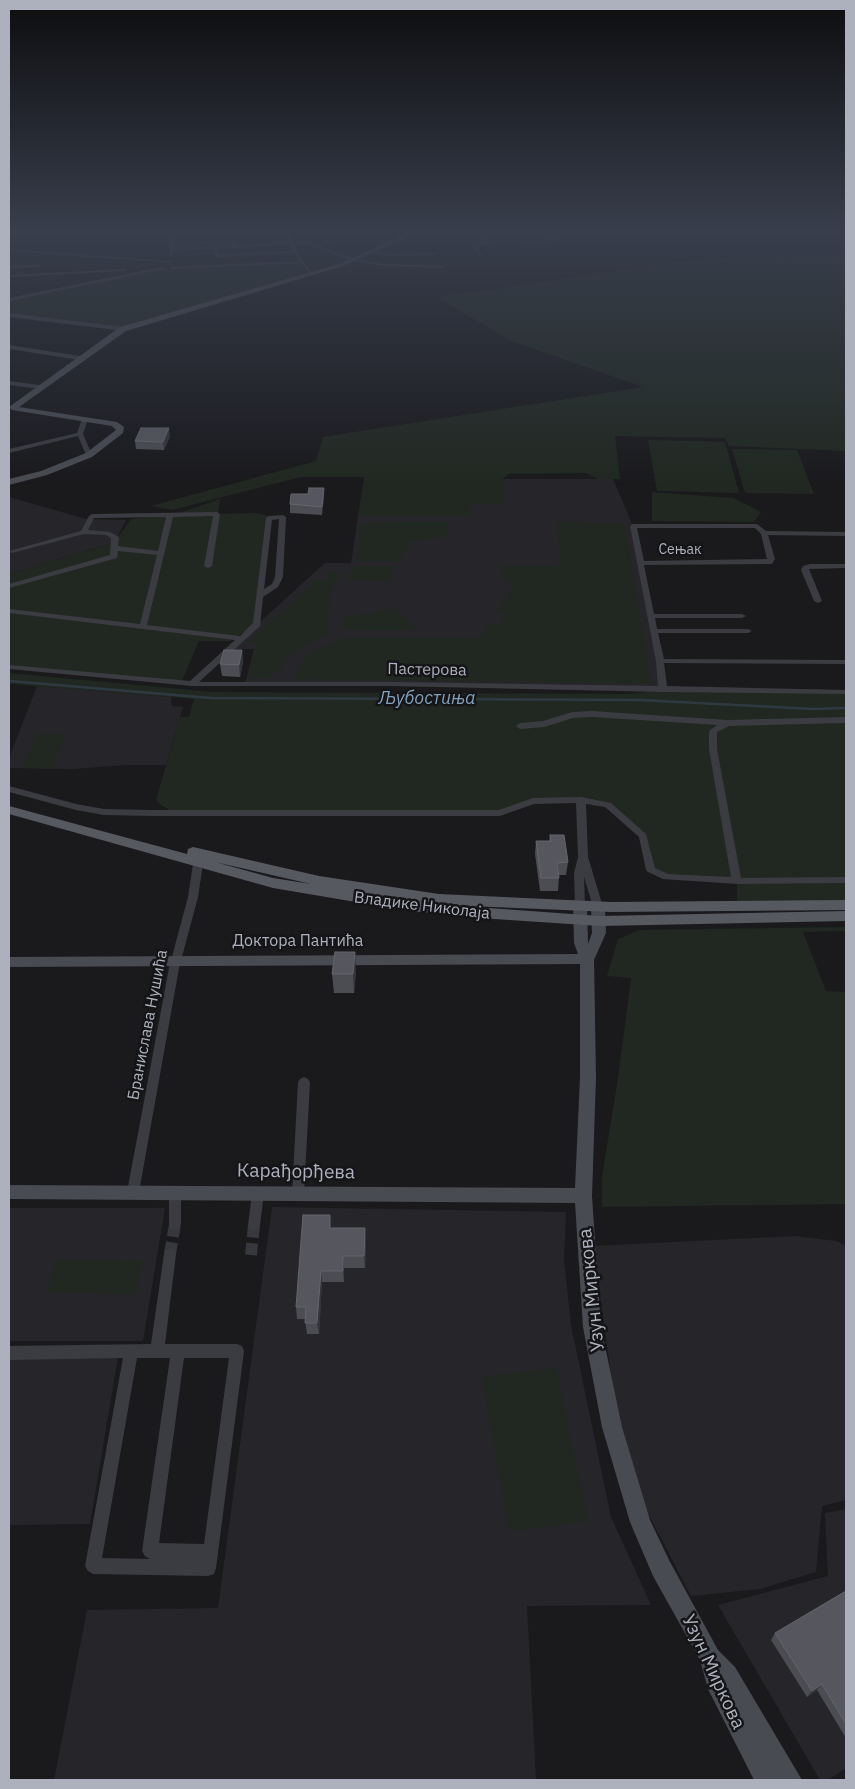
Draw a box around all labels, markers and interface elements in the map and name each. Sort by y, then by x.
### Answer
street label: Сењак [658,542,702,558]
street label: Пастерова [387,660,467,680]
water label: Љубостиња [378,688,476,710]
street label: Владике Николаја [353,888,491,924]
street label: Доктора Пантића [233,931,363,951]
street label: Бранислава Нушића [124,948,172,1102]
street label: Карађорђева [237,1160,355,1184]
street label: Узун Миркова [574,1227,610,1353]
street label: Узун Миркова [677,1611,749,1733]

